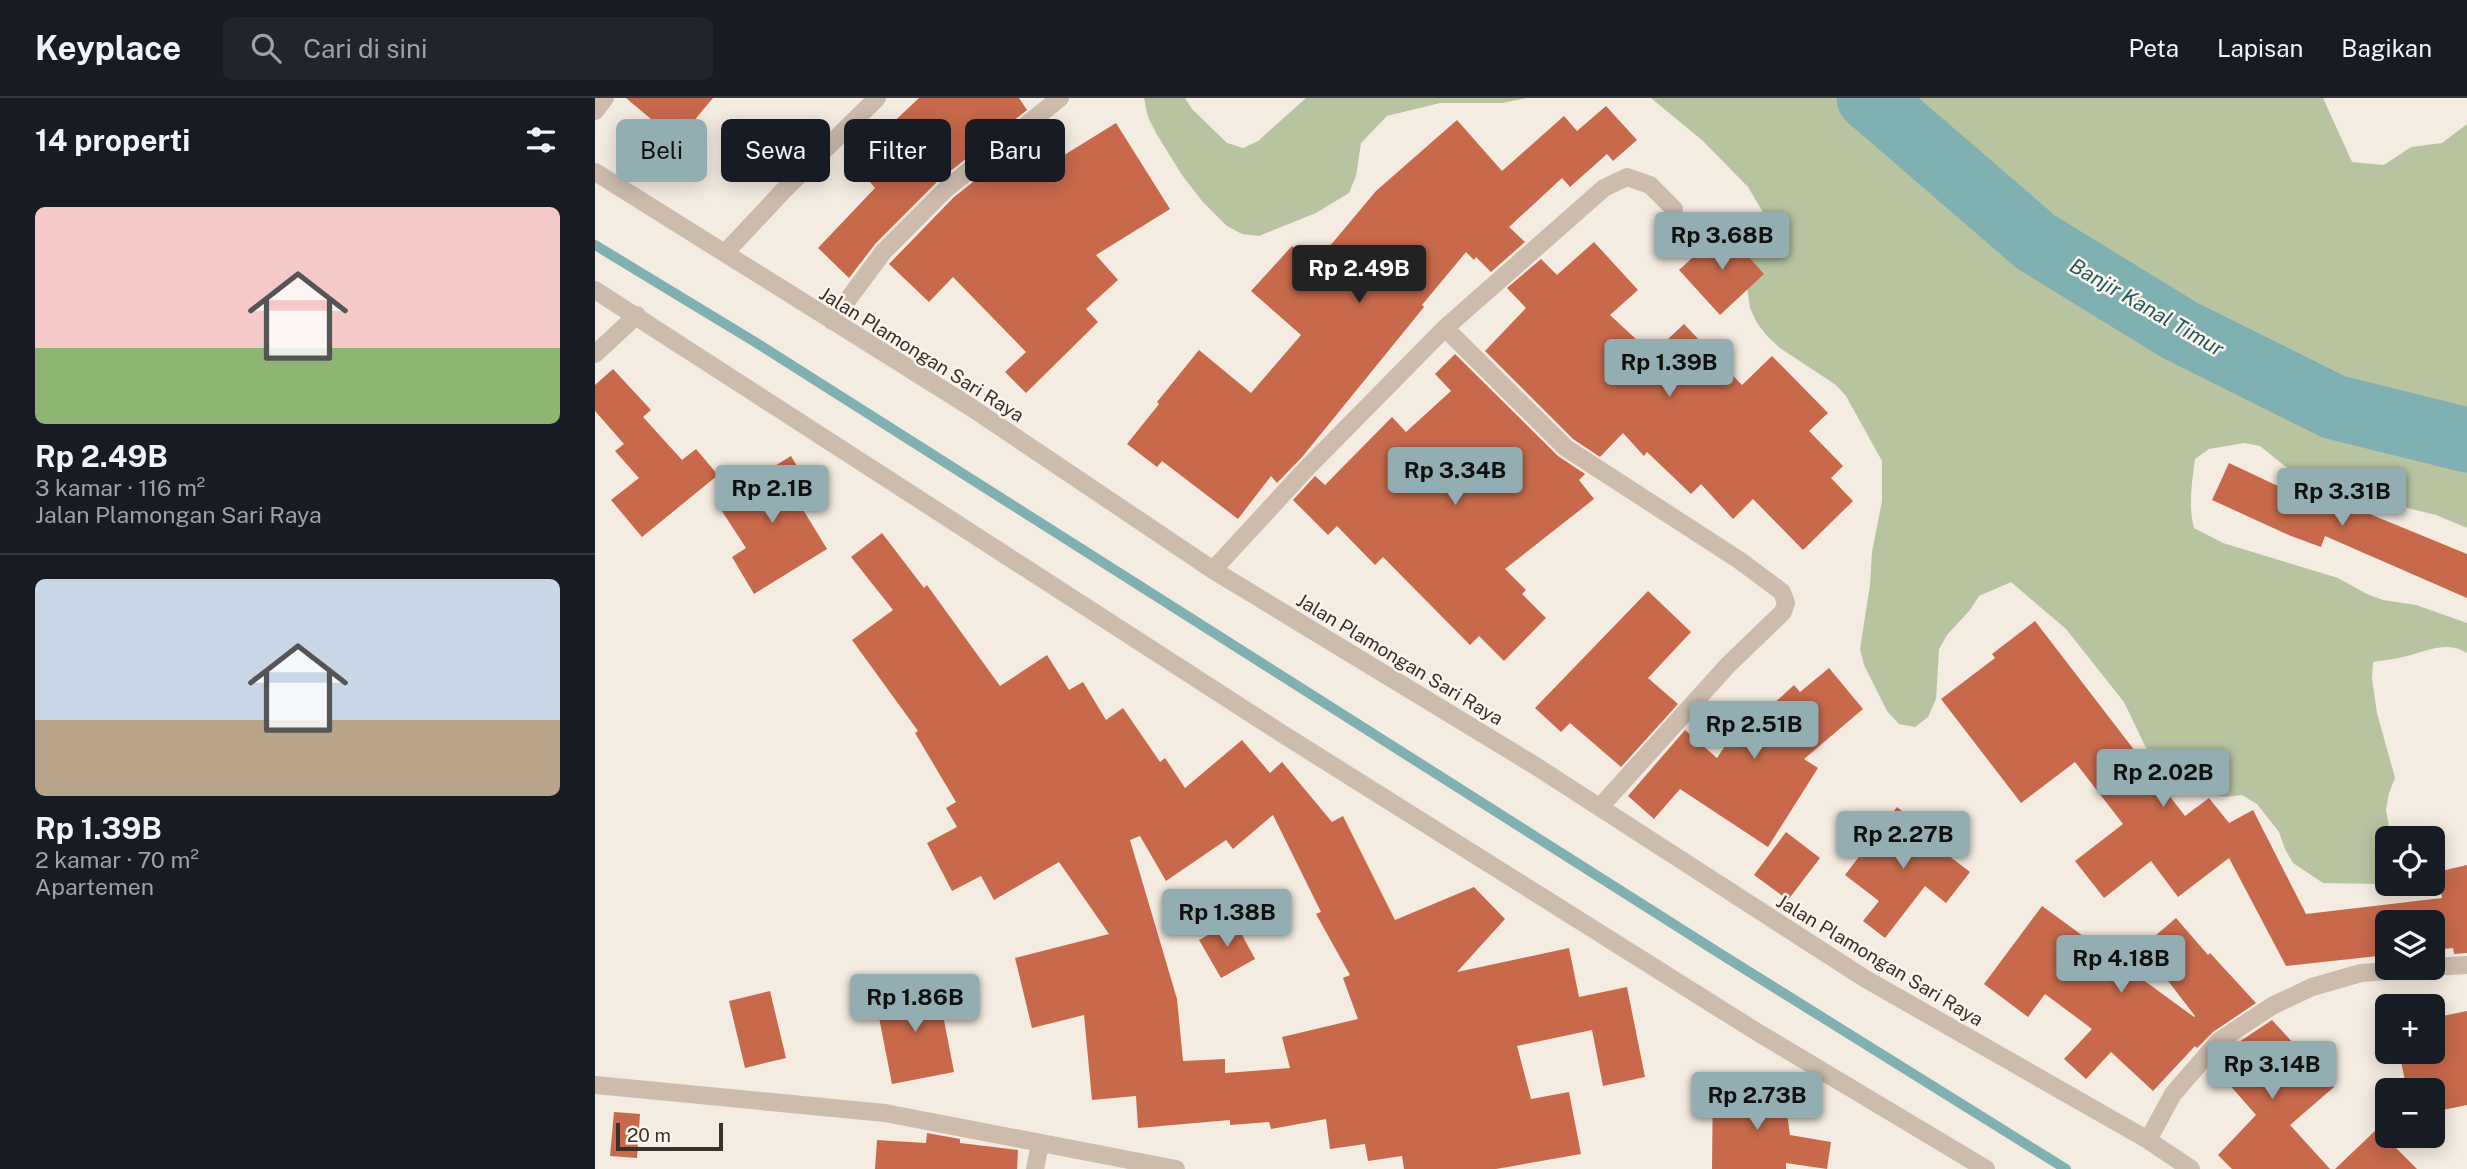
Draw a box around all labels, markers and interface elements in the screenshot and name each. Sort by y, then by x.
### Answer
search box [223,17,713,80]
text: Keyplace [35,29,181,67]
icon: search [247,29,285,67]
text: Cari di sini [303,33,428,64]
text: Peta [2128,34,2179,62]
text: Lapisan [2217,34,2303,62]
text: Bagikan [2341,34,2432,62]
chip: Beli [616,119,707,182]
chip: Sewa [721,119,830,182]
chip: Filter [844,119,951,182]
chip: Baru [965,119,1065,182]
icon: filters [522,121,560,159]
text: 14 properti [35,122,190,158]
pin: Rp 3.68B [1650,212,1794,272]
text: Rp 3.68B [1671,221,1773,248]
pin: Rp 2.49B [1287,246,1431,305]
icon: home [235,253,361,379]
water label: Banjir Kanal Timur [2066,253,2229,362]
text: Rp 2.49B [1308,254,1410,281]
street label: Jalan Plamongan Sari Raya [816,282,1028,426]
pin: Rp 1.39B [1597,340,1741,399]
text: Rp 1.39B [1620,348,1718,375]
text: Rp 2.49B [35,438,168,474]
pin: Rp 3.34B [1383,448,1527,507]
text: Rp 3.34B [1404,456,1506,483]
pin: Rp 2.1B [707,466,837,525]
pin: Rp 3.31B [2270,468,2414,528]
text: 3 kamar · 116 m² [35,474,205,501]
text: Rp 2.1B [731,474,813,501]
text: Rp 3.31B [2293,477,2391,504]
text: Jalan Plamongan Sari Raya [35,501,322,528]
street label: Jalan Plamongan Sari Raya [1293,589,1507,729]
icon: home [235,625,361,751]
pin: Rp 2.51B [1682,702,1826,761]
text: Rp 2.51B [1706,710,1802,737]
pin: Rp 2.02B [2091,750,2235,809]
text: Rp 2.02B [2113,758,2214,785]
text: Rp 1.39B [35,810,162,846]
pin: Rp 2.27B [1831,812,1975,871]
text: Rp 2.27B [1852,820,1954,847]
map controls [2375,826,2445,1148]
button: locate [2375,826,2445,896]
text: 2 kamar · 70 m² [35,846,199,873]
text: Apartemen [35,873,154,900]
pin: Rp 1.38B [1155,890,1299,949]
street label: Jalan Plamongan Sari Raya [1773,890,1987,1030]
text: Rp 1.38B [1178,898,1276,925]
button: layers [2375,910,2445,980]
pin: Rp 4.18B [2049,936,2193,995]
text: Rp 4.18B [2072,944,2170,971]
pin: Rp 1.86B [843,974,987,1034]
text: Rp 1.86B [866,983,964,1010]
button: + [2375,994,2445,1064]
pin: Rp 3.14B [2200,1042,2344,1101]
text: Rp 3.14B [2223,1050,2321,1077]
pin: Rp 2.73B [1685,1072,1829,1132]
button: − [2375,1078,2445,1148]
text: Rp 2.73B [1707,1081,1807,1108]
scale bar [616,1120,723,1152]
text: 20 m [627,1124,671,1146]

